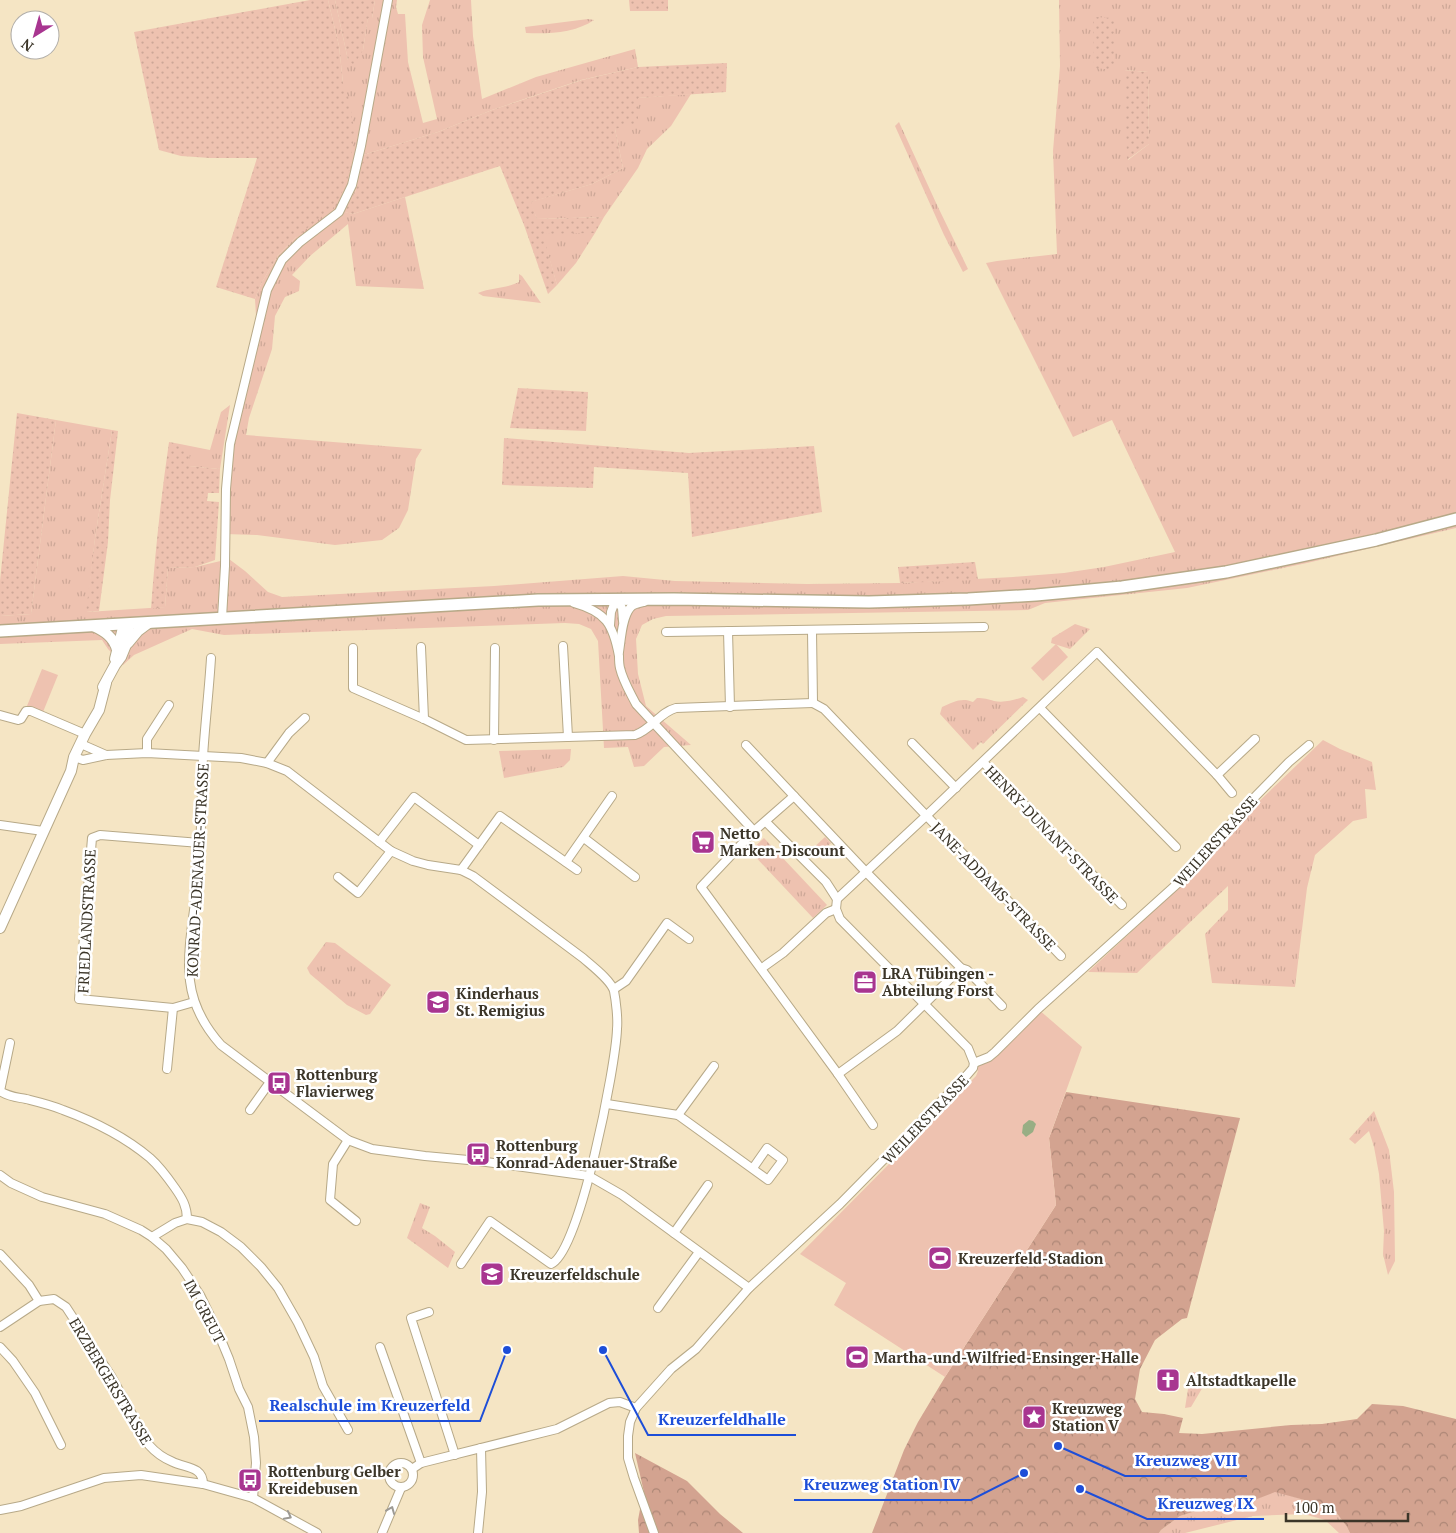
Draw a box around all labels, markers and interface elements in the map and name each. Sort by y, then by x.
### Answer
north arrow [10,10,60,60]
text: N [17,35,37,57]
street label: HENRY-DUNANT-STRASSE [981,761,1123,907]
street label: KONRAD-ADENAUER-STRASSE [181,762,213,978]
street label: WEILERSTRASSE [1169,791,1261,891]
street label: JANE-ADDAMS-STRASSE [927,818,1061,954]
place label: Netto Marken-Discount [720,823,845,860]
supermarket icon: Netto Marken-Discount [690,829,716,855]
street label: FRIEDLANDSTRASSE [72,848,100,994]
place label: LRA Tübingen - Abteilung Forst [882,963,994,1000]
office icon: LRA Tübingen - Abteilung Forst [852,969,878,995]
place label: Kinderhaus St. Remigius [456,983,545,1020]
school or university icon: Kinderhaus St. Remigius [425,989,451,1015]
place label: Rottenburg Flavierweg [296,1064,378,1101]
bus stop icon: Rottenburg Flavierweg [266,1070,292,1096]
street label: WEILERSTRASSE [877,1070,973,1168]
place label: Rottenburg Konrad-Adenauer-Straße [496,1135,677,1172]
bus stop icon: Rottenburg Konrad-Adenauer-Straße [465,1141,491,1167]
sports icon: Kreuzerfeld-Stadion [927,1245,953,1271]
place label: Kreuzerfeld-Stadion [958,1248,1104,1268]
school or university icon: Kreuzerfeldschule [479,1261,505,1287]
place label: Kreuzerfeldschule [510,1264,640,1284]
street label: IM GREUT [180,1275,230,1347]
street label: ERZBERGERSTRASSE [65,1314,157,1448]
sports icon: Martha-und-Wilfried-Ensinger-Halle [844,1344,870,1370]
place label: Martha-und-Wilfried-Ensinger-Halle [874,1347,1139,1367]
church icon: Altstadtkapelle [1155,1367,1181,1393]
place label: Altstadtkapelle [1186,1370,1296,1390]
callout: Realschule im Kreuzerfeld [259,1390,480,1421]
text: Realschule im Kreuzerfeld [270,1394,471,1416]
place label: Kreuzweg Station V [1052,1398,1123,1435]
callout: Kreuzerfeldhalle [648,1404,796,1435]
place icon: Kreuzweg Station V [1021,1404,1047,1430]
text: Kreuzerfeldhalle [658,1408,786,1430]
callout: Kreuzweg VII [1125,1445,1247,1476]
text: Kreuzweg VII [1135,1449,1237,1471]
place label: Rottenburg Gelber Kreidebusen [268,1461,401,1498]
bus stop icon: Rottenburg Gelber Kreidebusen [237,1467,263,1493]
callout: Kreuzweg Station IV [794,1469,971,1500]
text: Kreuzweg Station IV [804,1473,961,1495]
callout: Kreuzweg IX [1147,1488,1264,1519]
scale bar [1286,1490,1408,1522]
text: Kreuzweg IX [1158,1492,1255,1514]
text: 100 m [1294,1497,1335,1517]
one-way arrow [385,1506,396,1515]
one-way arrow [282,1510,291,1520]

